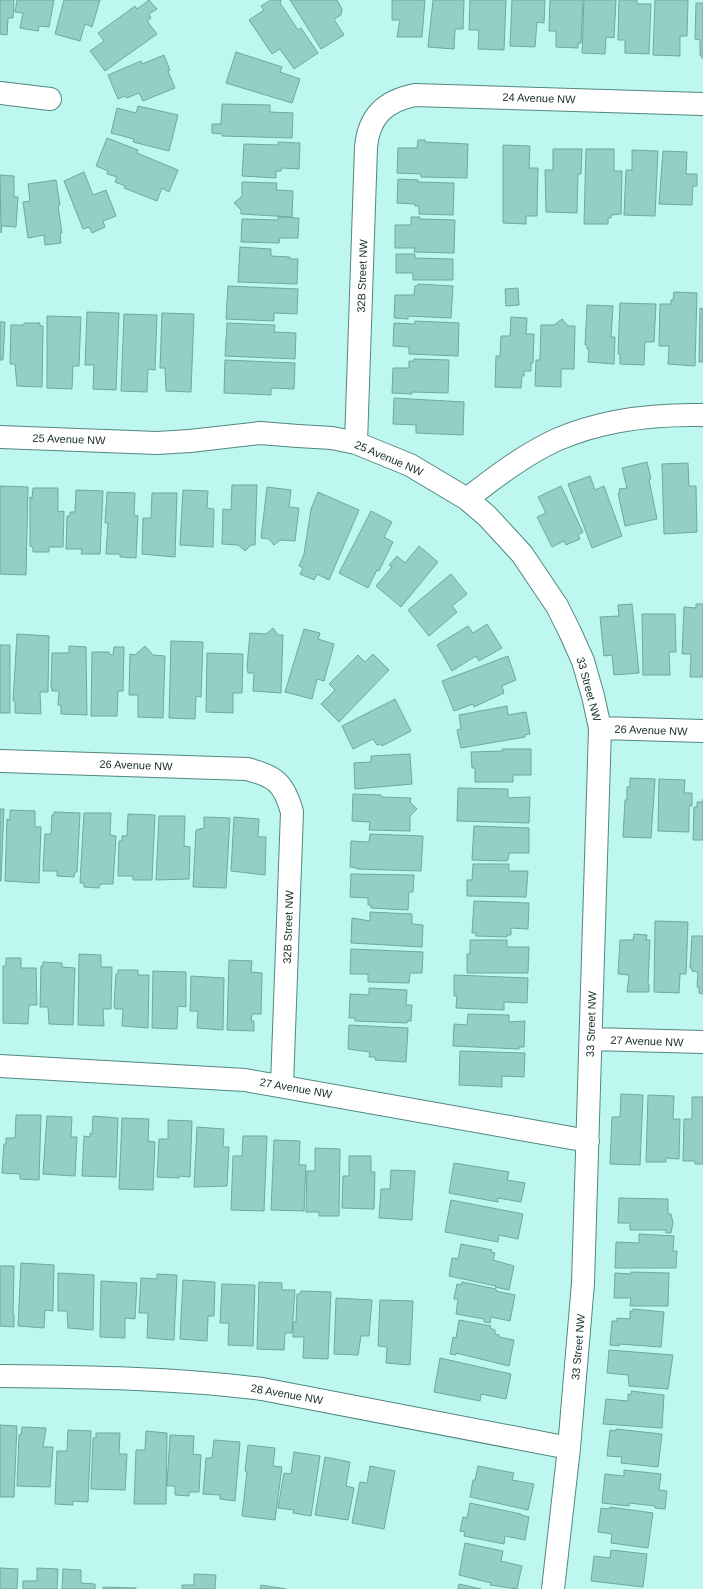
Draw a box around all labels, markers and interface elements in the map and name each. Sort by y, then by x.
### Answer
street label: 24 Avenue NW [502,91,576,105]
street label: 32B Street NW [355,239,369,313]
street label: 25 Avenue NW [32,432,106,446]
street label: 25 Avenue NW [353,438,426,478]
street label: 33 Street NW [575,656,603,723]
street label: 26 Avenue NW [614,723,688,737]
street label: 26 Avenue NW [99,758,173,772]
street label: 32B Street NW [281,890,295,964]
street label: 33 Street NW [584,990,598,1057]
street label: 27 Avenue NW [610,1034,684,1048]
street label: 27 Avenue NW [259,1076,334,1100]
street label: 33 Street NW [569,1313,587,1380]
street label: 28 Avenue NW [250,1382,325,1406]

